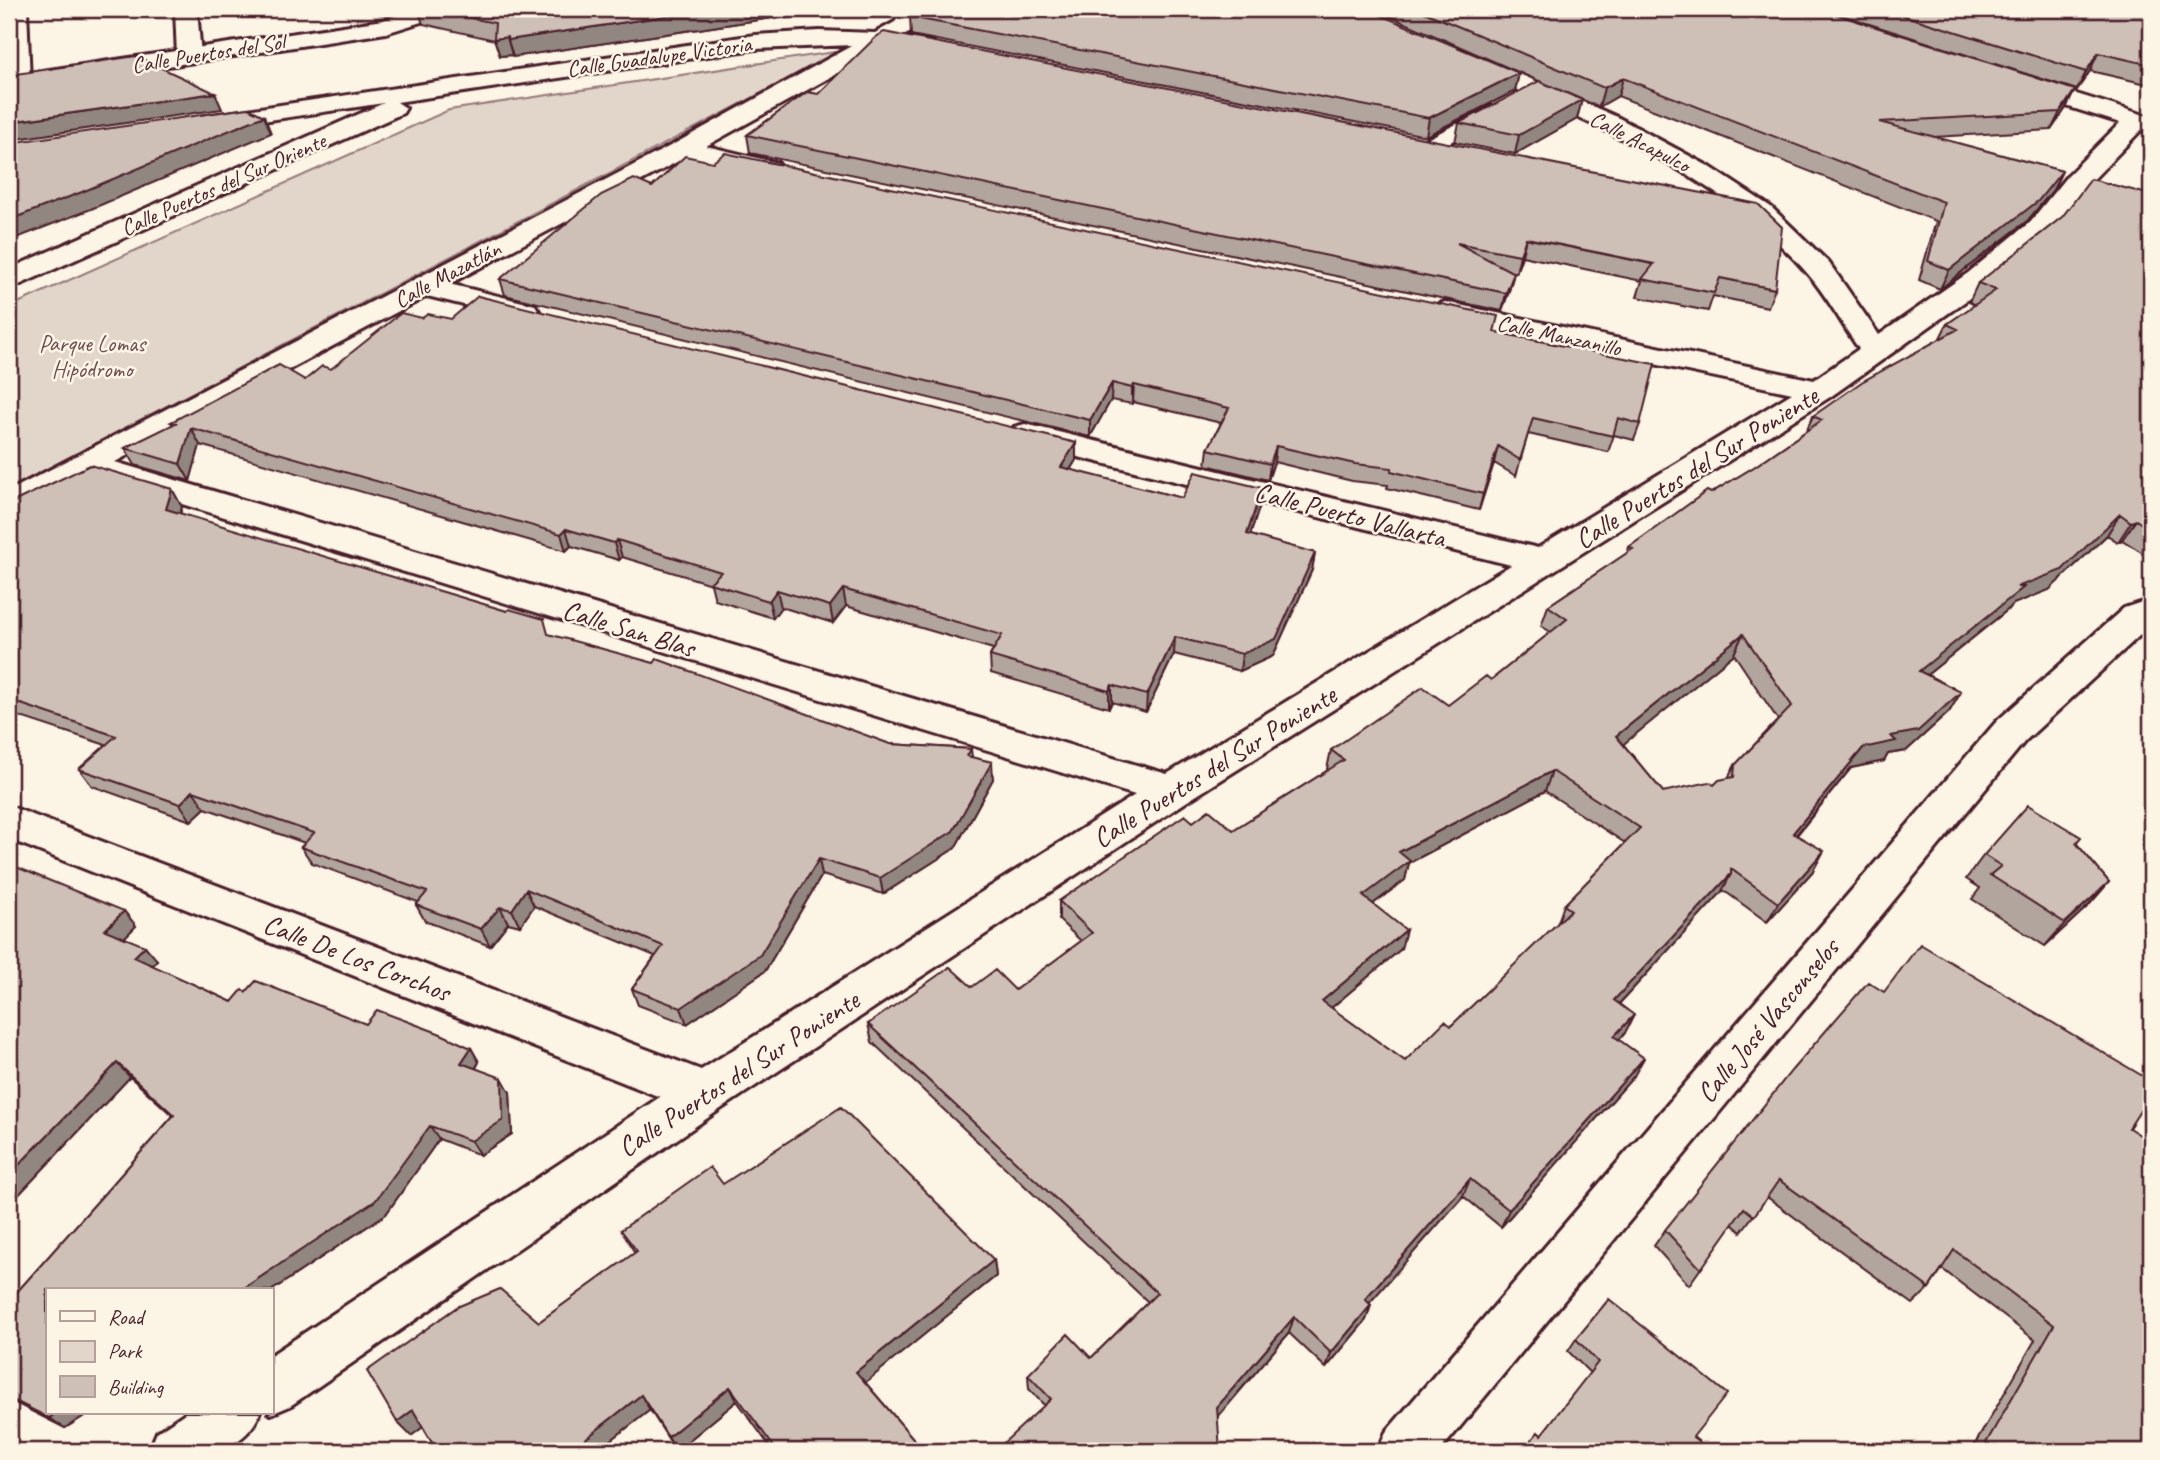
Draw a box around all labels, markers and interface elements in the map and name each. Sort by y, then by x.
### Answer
street label: Calle Puertos del Sol [130,26,291,80]
street label: Calle Guadalupe Victoria [565,29,755,84]
street label: Calle Acapulco [1585,104,1697,180]
street label: Calle Puertos del Sur Oriente [116,126,332,243]
street label: Calle Mazatlán [389,234,506,315]
street label: Calle Manzanillo [1494,308,1625,363]
park label: Parque Lomas Hipódromo [39,329,147,384]
street label: Calle Puertos del Sur Poniente [1568,377,1826,557]
street label: Calle Puerto Vallarta [1251,474,1451,556]
street label: Calle San Blas [559,592,701,666]
street label: Calle Puertos del Sur Poniente [1086,676,1344,856]
street label: Calle De Los Corchos [259,906,457,1010]
street label: Calle José Vasconselos [1688,929,1848,1110]
street label: Calle Puertos del Sur Poniente [611,981,867,1164]
legend [46,1288,273,1414]
text: Road [108,1304,147,1330]
text: Park [108,1338,143,1364]
text: Building [108,1374,165,1400]

